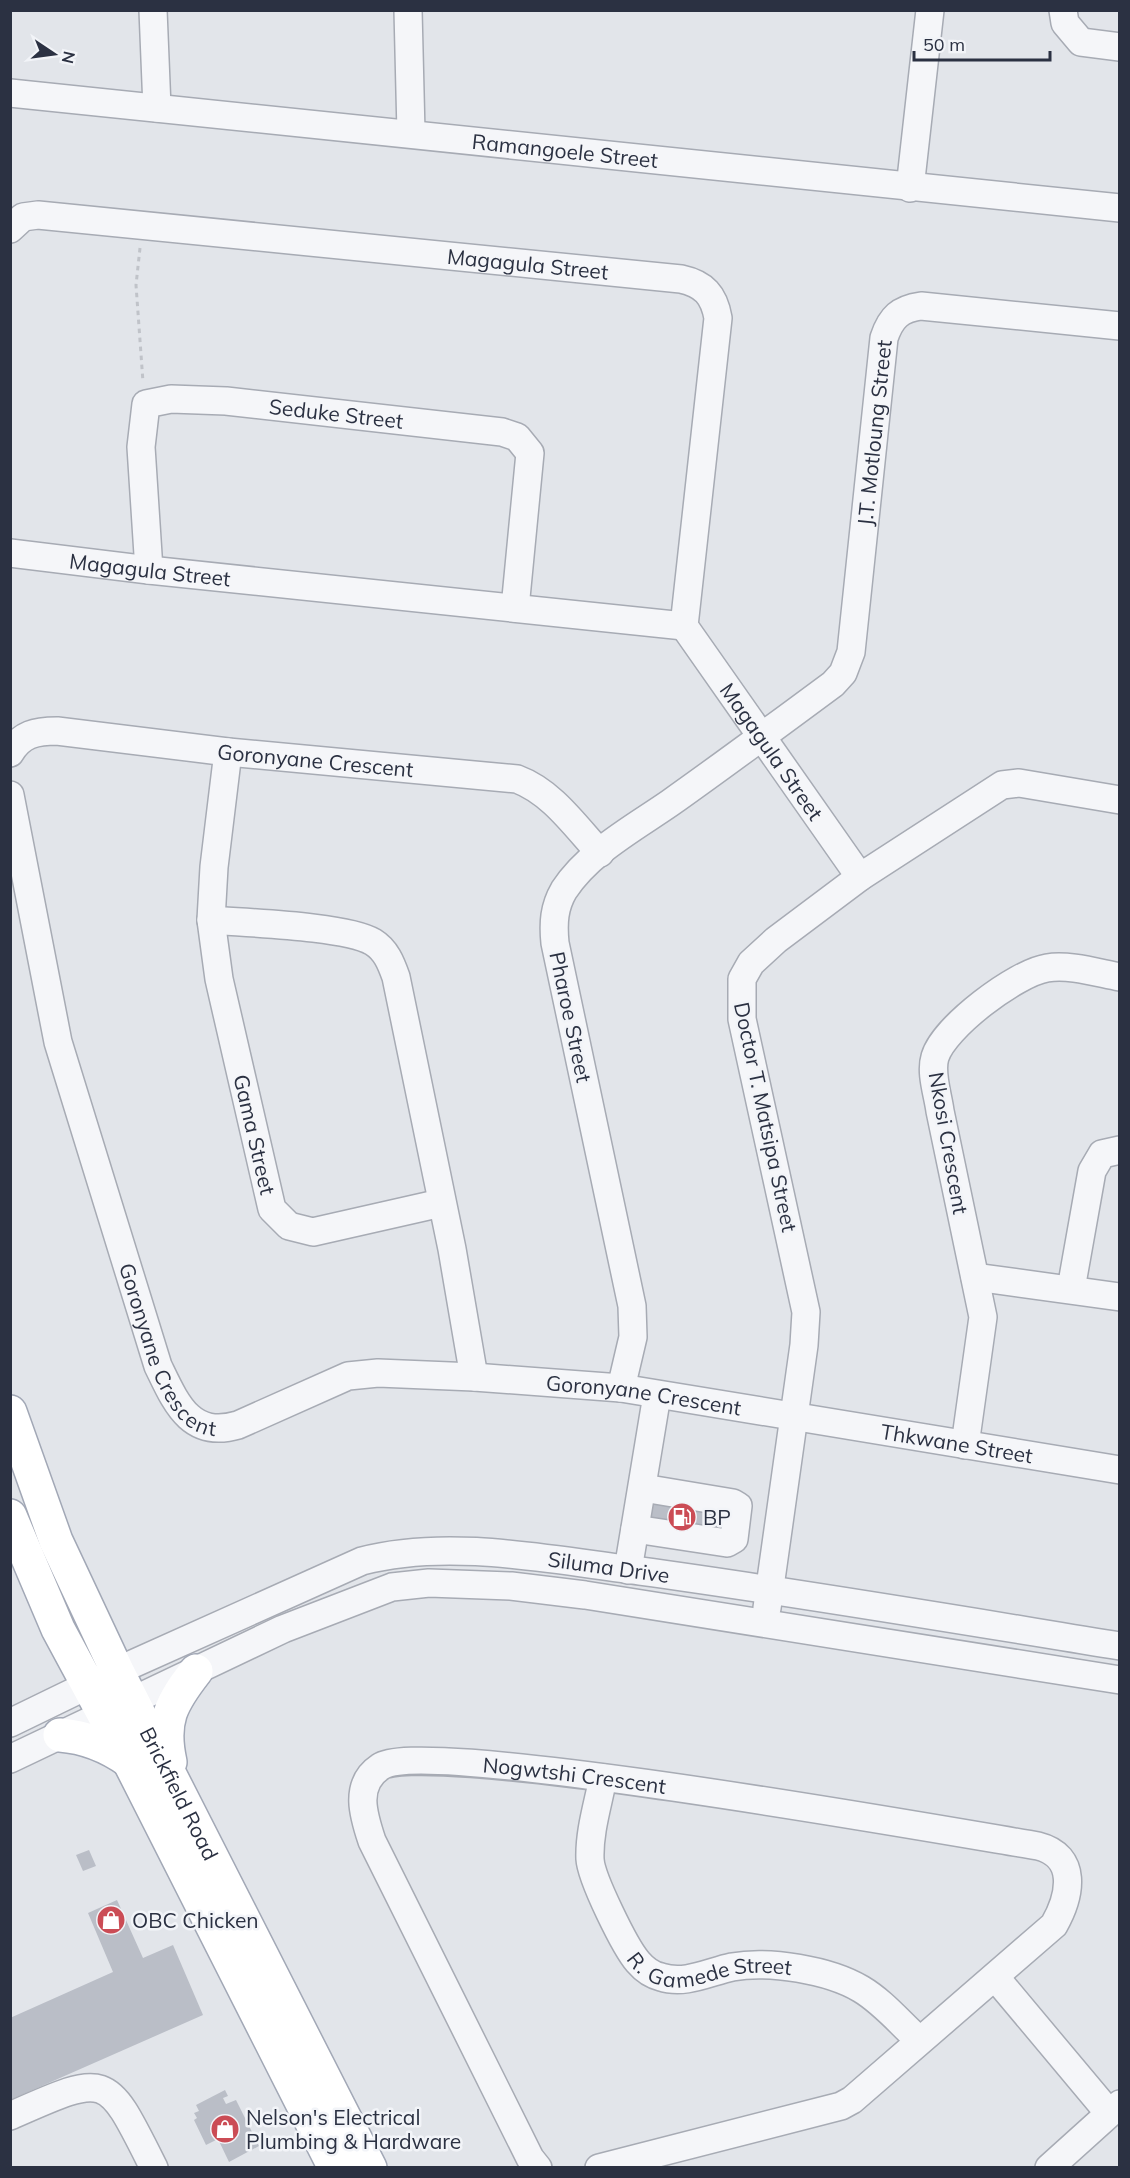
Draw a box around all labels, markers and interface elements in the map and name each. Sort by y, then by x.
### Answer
north arrow [24,24,84,84]
scale bar [914,24,1050,62]
text: 50 m [923,33,965,56]
text: N [58,49,80,66]
street label: Ramangoele Street [471,128,659,173]
street label: Magagula Street [446,243,610,285]
street label: J.T. Motloung Street [851,338,897,527]
street label: Seduke Street [268,393,405,434]
street label: Magagula Street [68,547,232,591]
street label: Magagula Street [715,678,829,825]
street label: Goronyane Crescent [216,738,415,782]
street label: Pharoe Street [544,949,598,1085]
street label: Doctor T. Matsipa Street [729,1000,803,1234]
street label: Nkosi Crescent [924,1070,974,1216]
street label: Gama Street [228,1072,281,1197]
street label: Goronyane Crescent [114,1260,218,1441]
street label: Goronyane Crescent [545,1369,743,1421]
street label: Thkwane Street [879,1418,1035,1468]
fuel station icon: BP [666,1501,698,1533]
place label: BP [703,1504,731,1530]
street label: Siluma Drive [546,1546,671,1588]
street label: Brickfield Road [135,1722,224,1865]
street label: Nogwtshi Crescent [482,1751,668,1799]
shop icon: OBC Chicken [95,1904,127,1936]
place label: OBC Chicken [132,1907,259,1933]
street label: R. Gamede Street [622,1946,793,1993]
place label: Nelson's Electrical Plumbing & Hardware [246,2104,461,2154]
shop icon: Nelson's Electrical Plumbing & Hardware [209,2113,241,2145]

